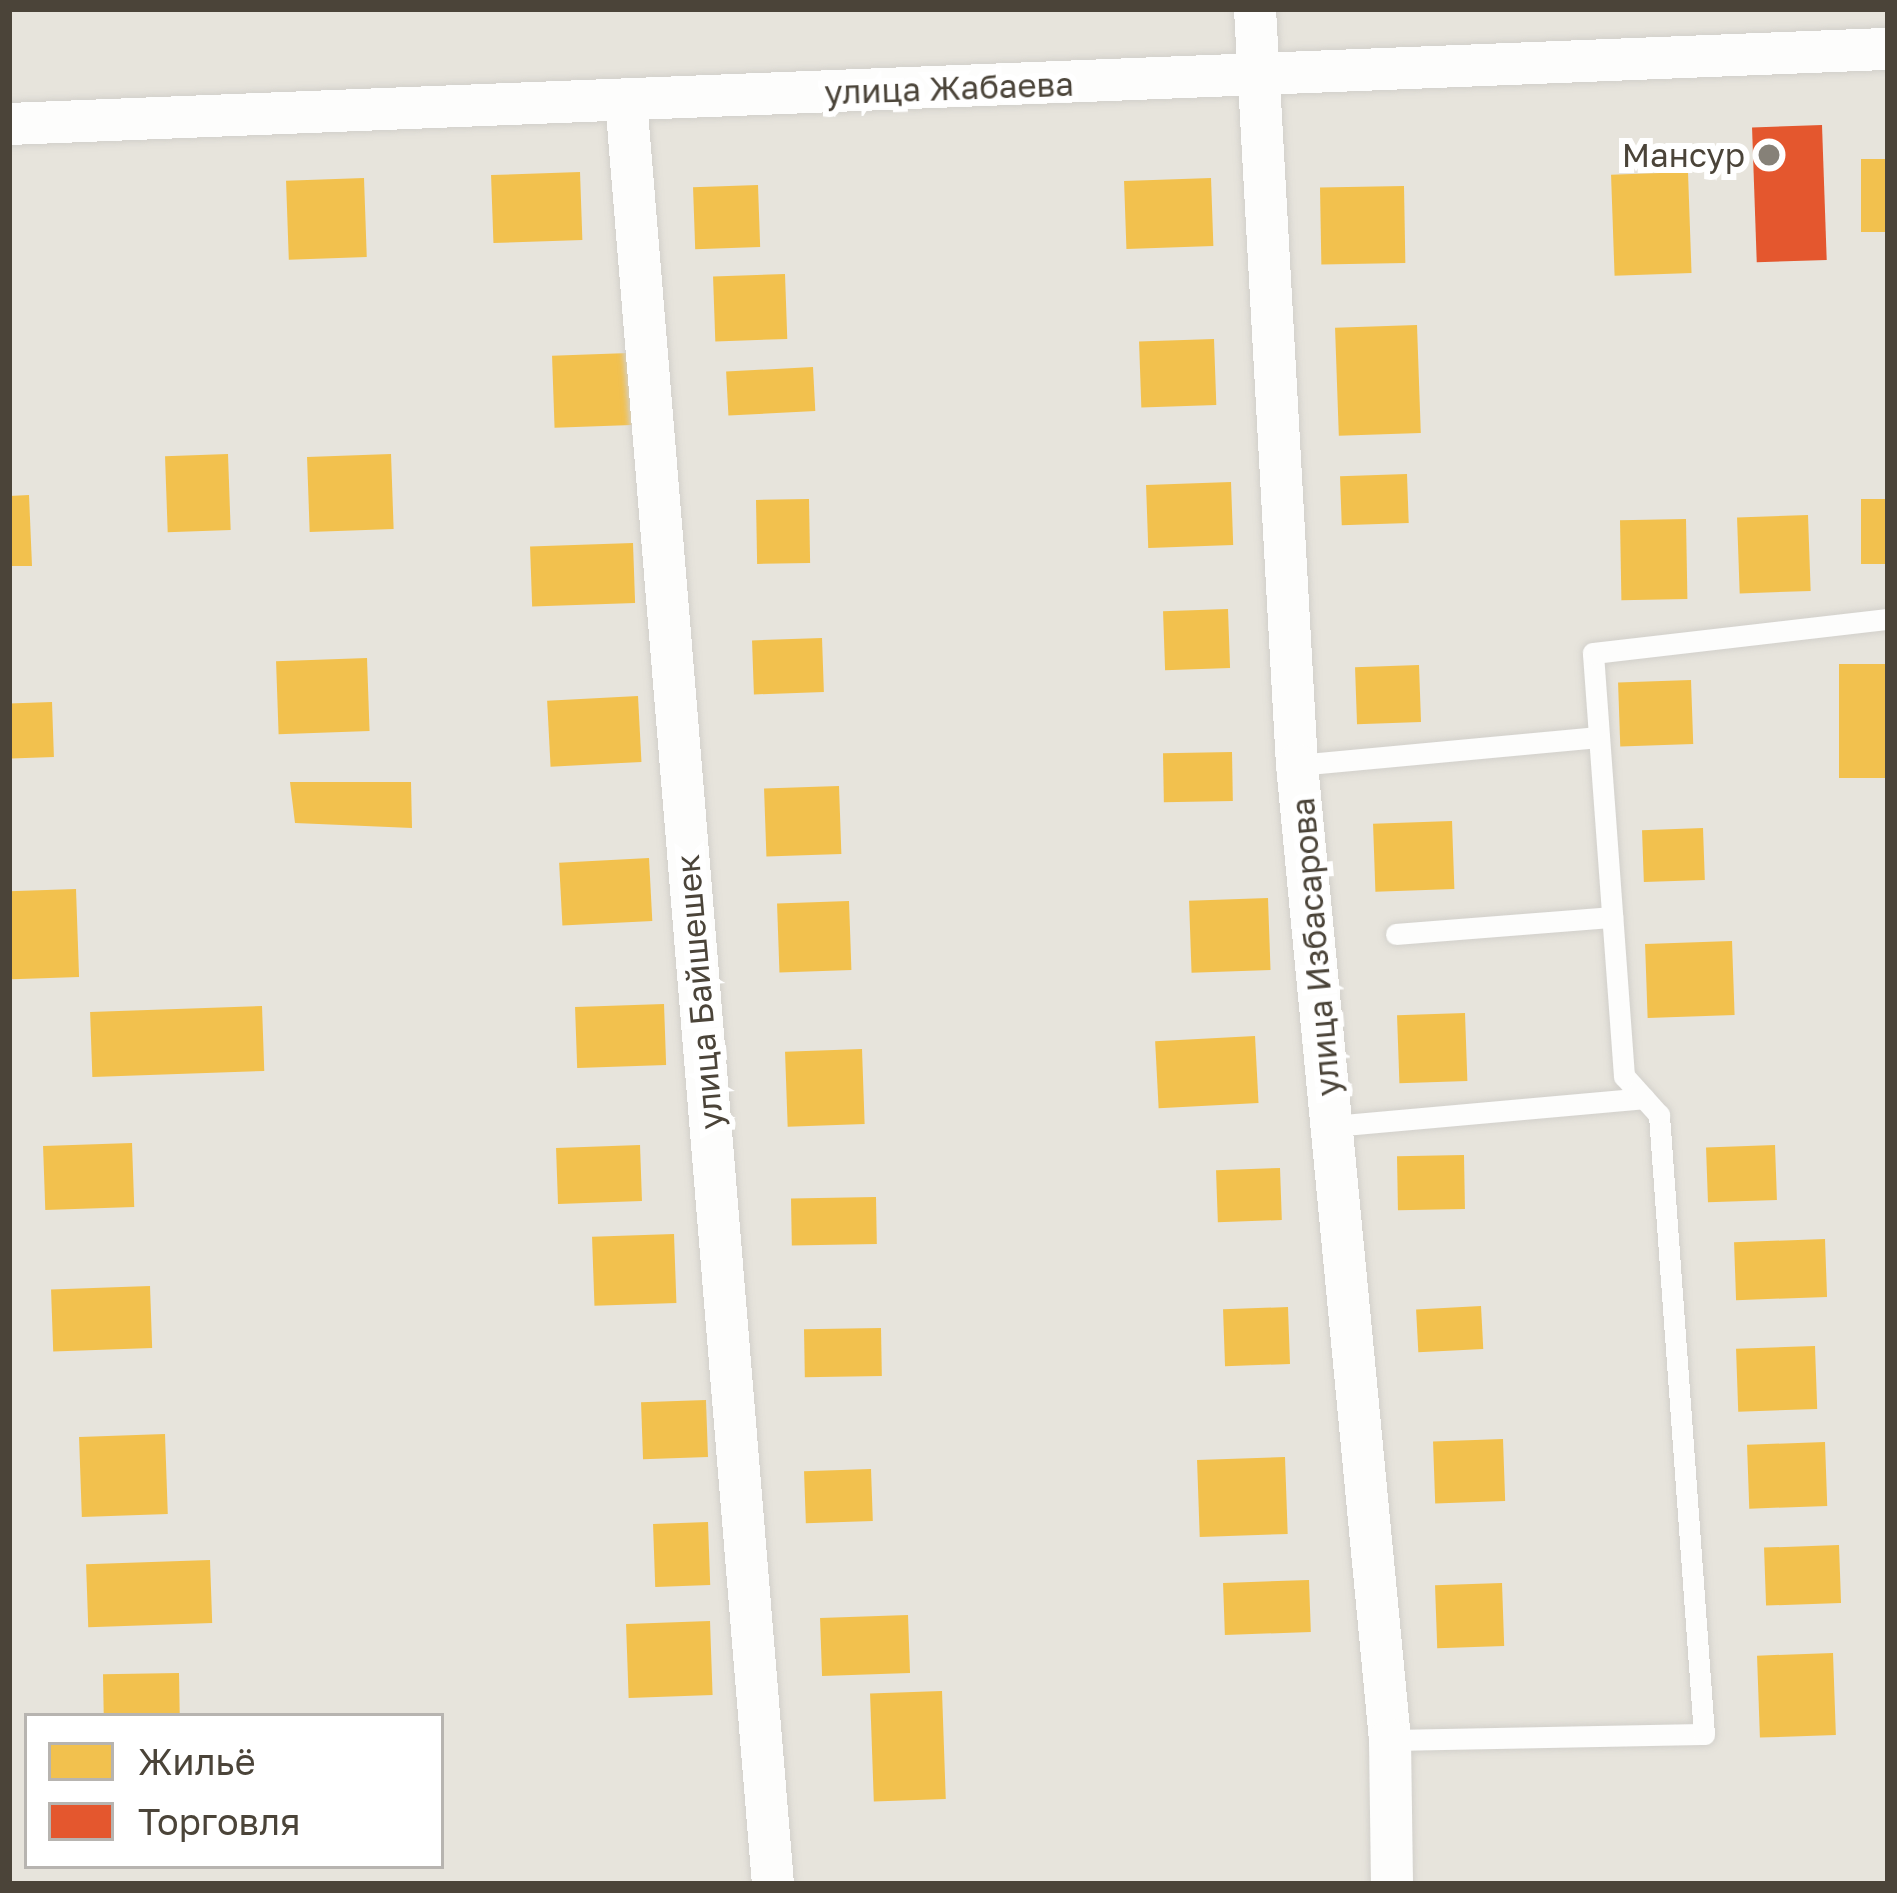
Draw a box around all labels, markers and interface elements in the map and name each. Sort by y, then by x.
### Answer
street label: улица Жабаева [824,64,1074,112]
place label: Мансур [1622,135,1745,175]
marker: Мансур [1756,142,1782,168]
street label: улица Избасарова [1282,796,1348,1098]
street label: улица Байшешек [667,853,731,1131]
legend [24,1713,444,1869]
text: Жильё [138,1740,256,1783]
text: Торговля [138,1800,301,1843]

